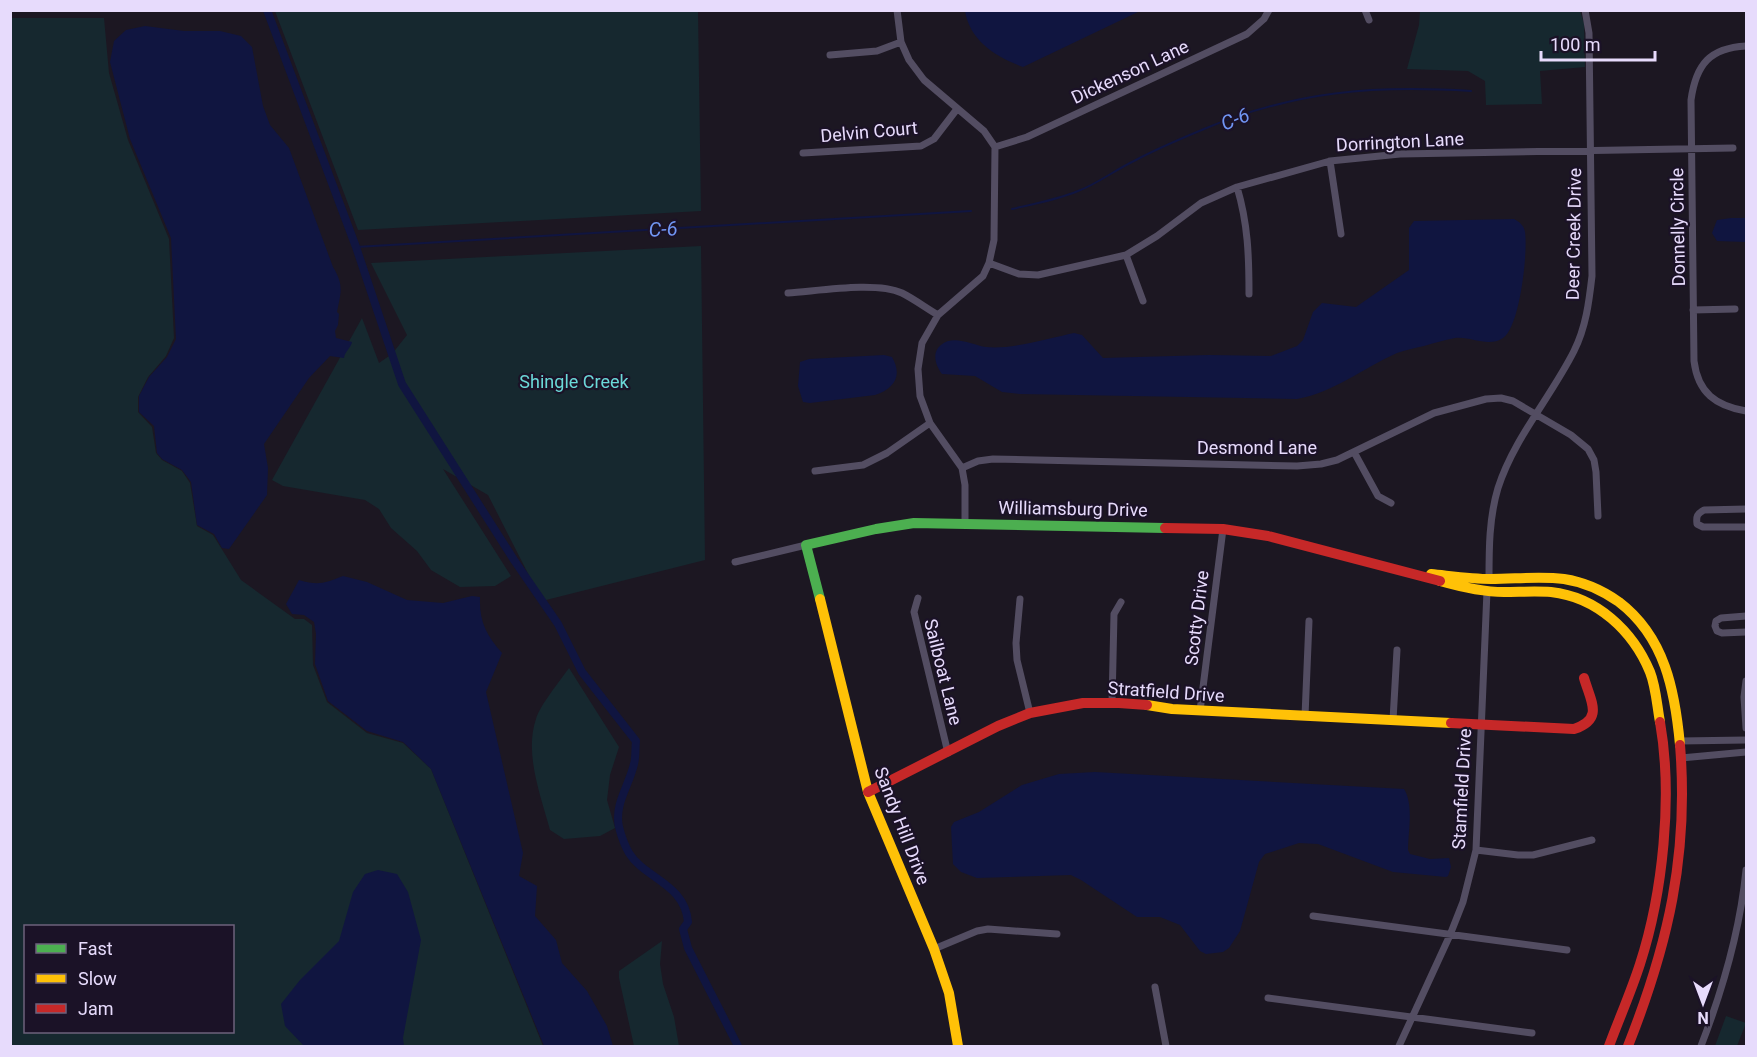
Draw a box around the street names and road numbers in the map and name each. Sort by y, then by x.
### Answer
street label: Dickenson Lane [1068,35,1192,108]
street label: Delvin Court [819,117,919,146]
street label: Dorrington Lane [1335,128,1464,155]
street label: Deer Creek Drive [1562,168,1585,300]
street label: Donnelly Circle [1666,168,1689,286]
street label: Desmond Lane [1197,437,1317,458]
street label: Williamsburg Drive [998,497,1148,520]
street label: Scotty Drive [1180,569,1213,667]
street label: Sailboat Lane [920,617,967,727]
street label: Stratfield Drive [1107,677,1225,706]
street label: Stamfield Drive [1448,728,1475,850]
street label: Sandy Hill Drive [870,764,935,888]

